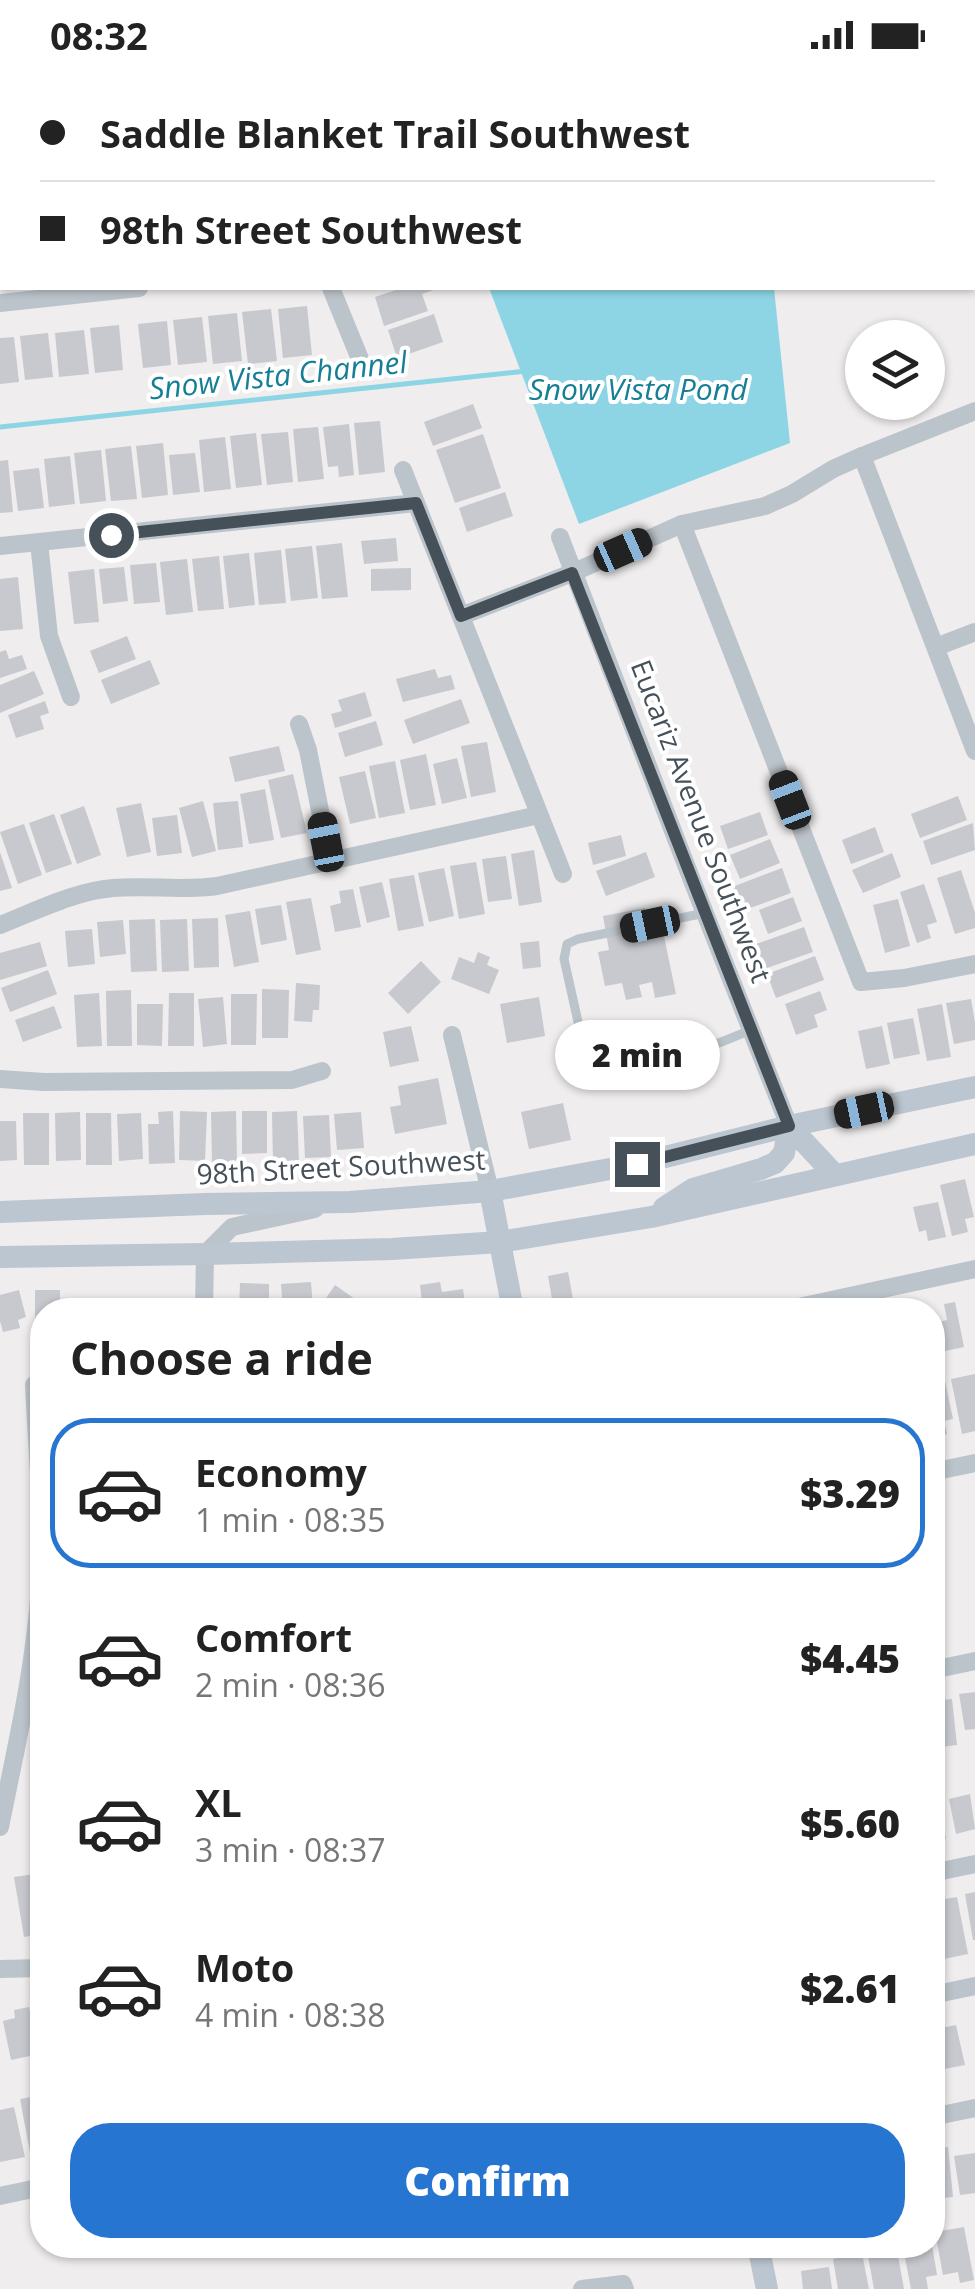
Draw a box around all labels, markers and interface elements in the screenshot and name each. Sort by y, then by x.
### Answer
text: 08:32 [50,9,148,61]
text: Saddle Blanket Trail Southwest [100,107,690,159]
text: 98th Street Southwest [100,203,522,255]
map controls [845,320,945,420]
button: layers [845,320,945,420]
water label: Snow Vista Channel [147,340,410,408]
water label: Snow Vista Pond [529,368,748,409]
route start [89,513,134,558]
car [589,524,657,576]
street label: Eucariz Avenue Southwest [623,654,781,987]
car [765,767,815,833]
car [306,810,346,874]
car [618,903,682,945]
callout: 2 min [554,1019,720,1089]
text: 2 min [592,1033,683,1076]
car [832,1089,896,1131]
street label: 98th Street Southwest [196,1139,486,1193]
route end [615,1142,660,1187]
text: Choose a ride [70,1327,373,1388]
text: Economy [195,1446,367,1498]
icon: car [75,1448,165,1538]
text: $3.29 [800,1467,900,1519]
text: 1 min · 08:35 [195,1498,386,1541]
text: Comfort [195,1611,352,1663]
icon: car [75,1613,165,1703]
text: $4.45 [800,1632,900,1684]
text: 2 min · 08:36 [195,1663,386,1706]
text: XL [195,1776,242,1828]
icon: car [75,1778,165,1868]
text: $5.60 [800,1797,900,1849]
text: 3 min · 08:37 [195,1828,386,1871]
text: Moto [195,1941,294,1993]
icon: car [75,1943,165,2033]
text: $2.61 [800,1962,900,2014]
text: 4 min · 08:38 [195,1993,386,2036]
button: Confirm [70,2123,905,2238]

